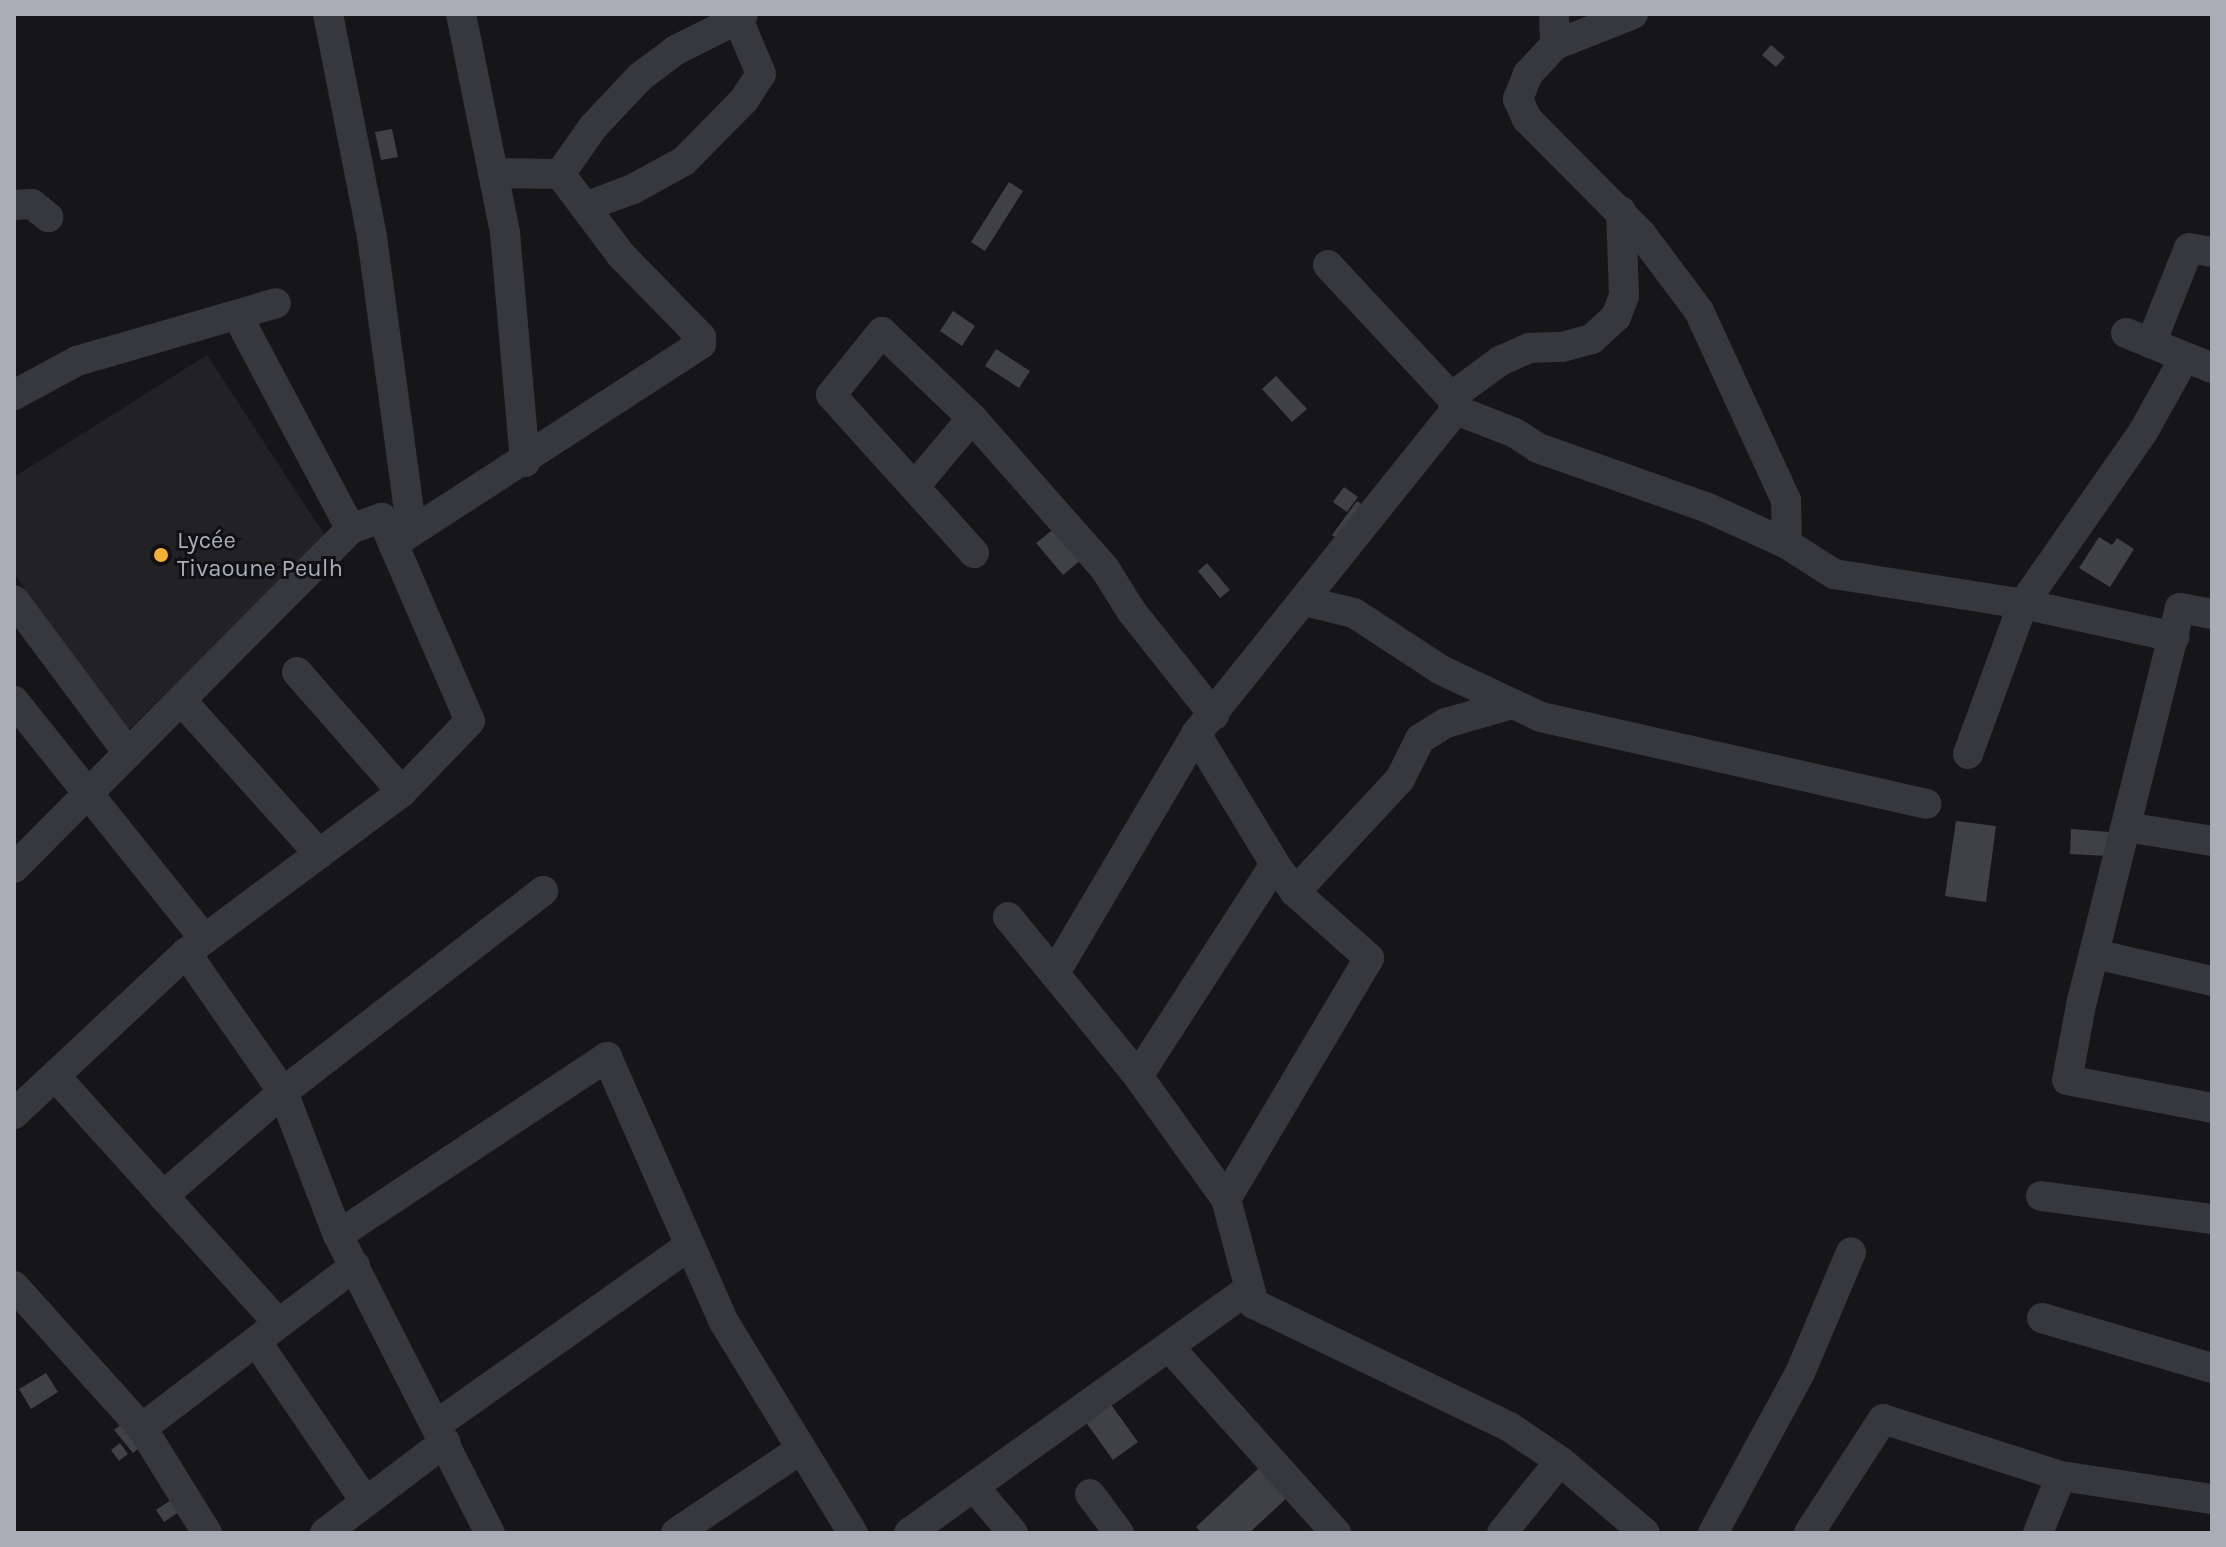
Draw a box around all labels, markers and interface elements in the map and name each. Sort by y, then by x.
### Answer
place label: Lycée Tivaoune Peulh [177,527,343,583]
marker: Lycée Tivaoune Peulh [152,546,170,564]

